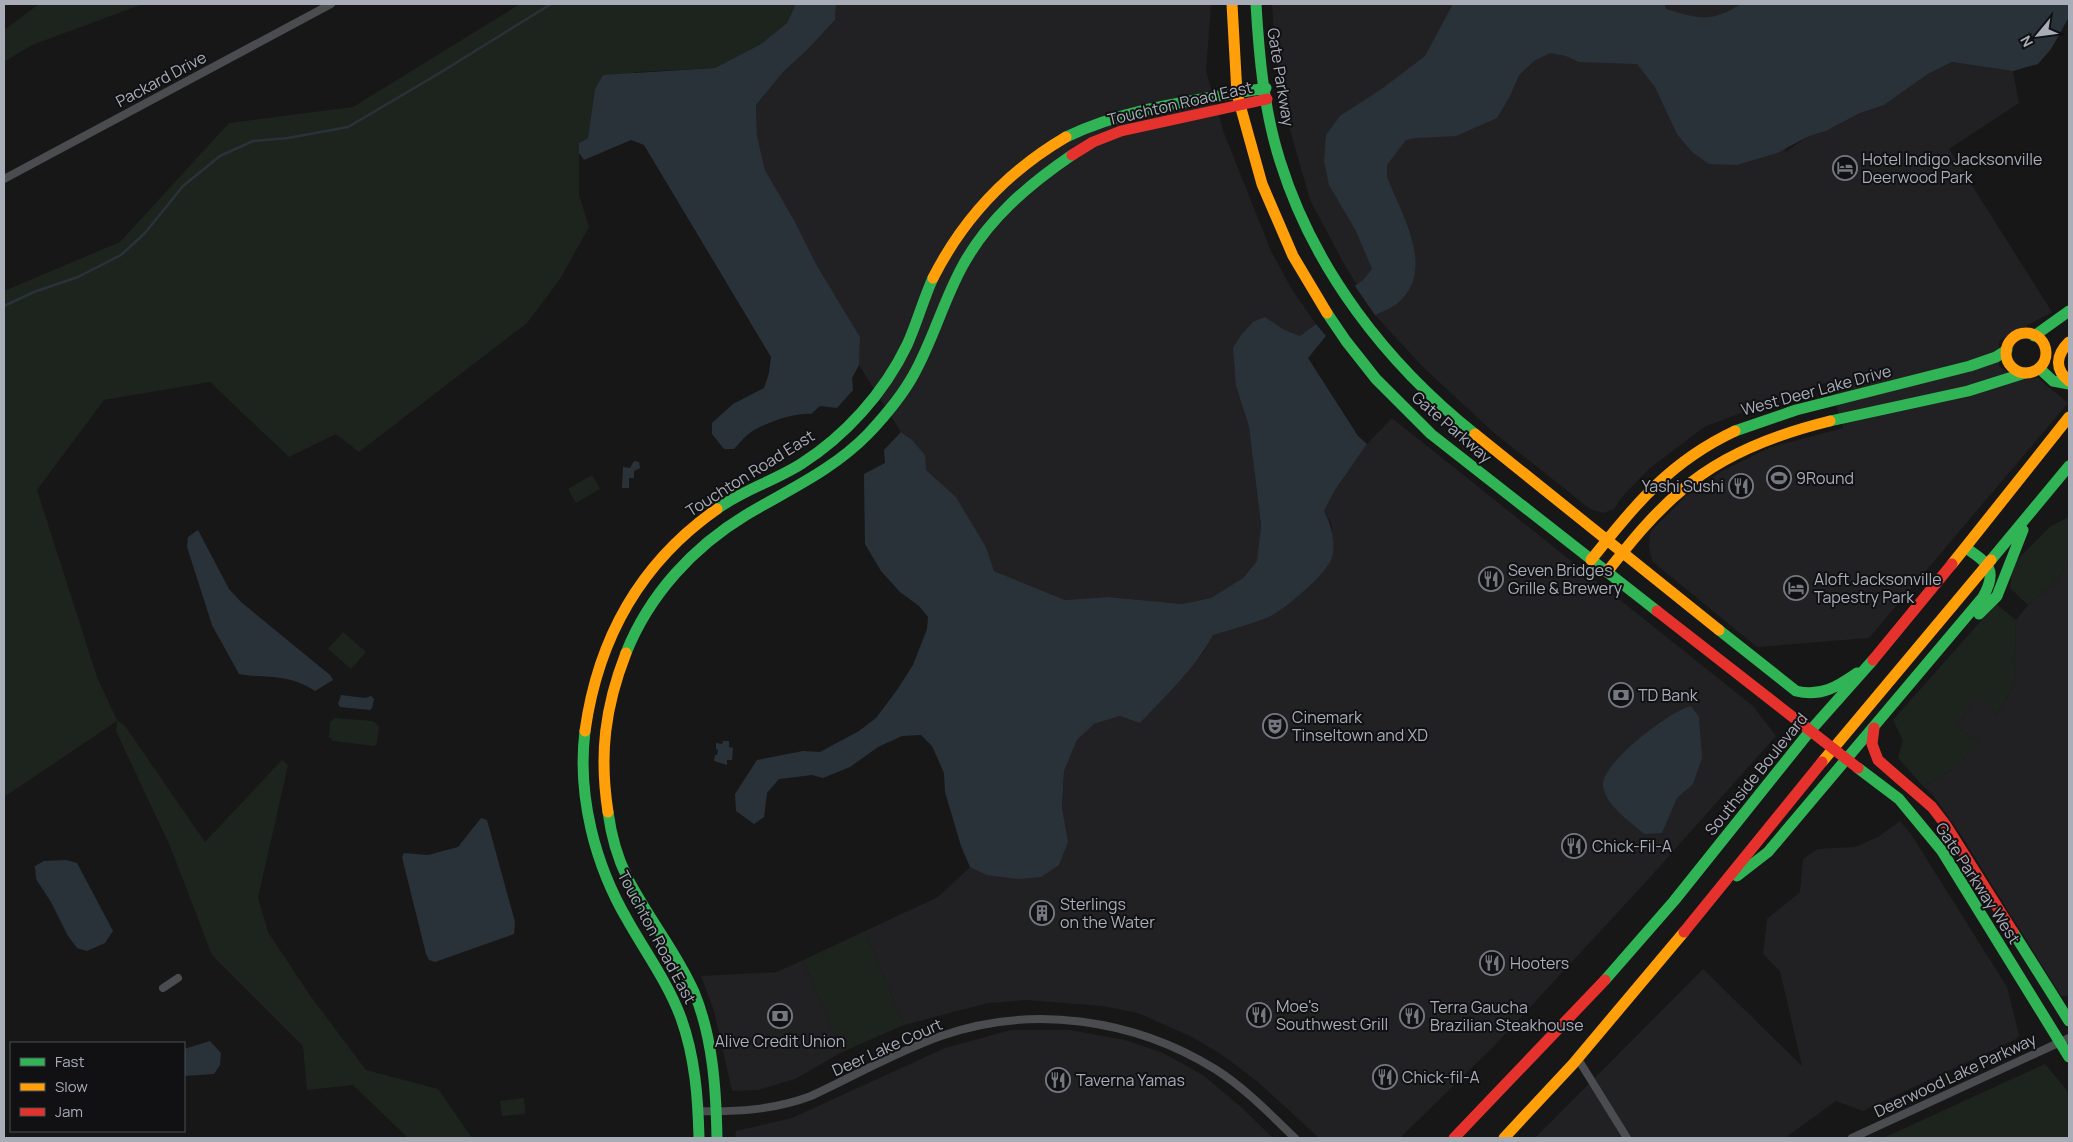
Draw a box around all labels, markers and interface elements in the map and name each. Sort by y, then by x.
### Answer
north arrow [2013,10,2063,60]
street label: Gate Parkway [1262,26,1300,128]
text: N [2015,33,2037,51]
street label: Packard Drive [112,46,210,112]
street label: Touchton Road East [1106,76,1254,130]
place label: Hotel Indigo Jacksonville Deerwood Park [1862,148,2042,188]
hotel icon: Hotel Indigo Jacksonville Deerwood Park [1832,155,1858,181]
street label: West Deer Lake Drive [1738,359,1894,421]
street label: Gate Parkway [1407,386,1497,468]
street label: Touchton Road East [682,425,818,521]
sports icon: 9Round [1766,465,1792,491]
place label: 9Round [1796,467,1854,489]
restaurant icon: Yashi Sushi [1728,473,1754,499]
place label: Yashi Sushi [1642,475,1724,497]
place label: Seven Bridges Grille & Brewery [1508,559,1623,599]
restaurant icon: Seven Bridges Grille & Brewery [1478,566,1504,592]
place label: Aloft Jacksonville Tapestry Park [1814,568,1942,608]
hotel icon: Aloft Jacksonville Tapestry Park [1783,575,1809,601]
bank icon: TD Bank [1608,682,1634,708]
place label: TD Bank [1638,684,1699,706]
place label: Cinemark Tinseltown and XD [1292,706,1428,746]
street label: Southside Boulevard [1700,708,1812,840]
theatre icon: Cinemark Tinseltown and XD [1262,713,1288,739]
street label: Gate Parkway West [1930,818,2026,948]
restaurant icon: Chick-Fil-A [1561,833,1587,859]
place label: Chick-Fil-A [1592,835,1672,857]
street label: Touchton Road East [613,867,701,1007]
place label: Sterlings on the Water [1060,893,1155,933]
building icon: Sterlings on the Water [1029,900,1055,926]
restaurant icon: Hooters [1479,950,1505,976]
place label: Hooters [1510,952,1569,974]
place label: Moe's Southwest Grill [1276,995,1388,1035]
place label: Terra Gaucha Brazilian Steakhouse [1430,996,1584,1036]
restaurant icon: Moe's Southwest Grill [1246,1002,1272,1028]
bank icon: Alive Credit Union [767,1003,793,1029]
restaurant icon: Terra Gaucha Brazilian Steakhouse [1399,1003,1425,1029]
street label: Deer Lake Court [828,1013,946,1081]
street label: Deerwood Lake Parkway [1870,1027,2040,1122]
place label: Alive Credit Union [715,1030,845,1052]
legend [10,1042,185,1132]
text: Fast [55,1051,84,1072]
restaurant icon: Chick-fil-A [1372,1064,1398,1090]
place label: Chick-fil-A [1402,1066,1480,1088]
restaurant icon: Taverna Yamas [1045,1067,1071,1093]
place label: Taverna Yamas [1076,1069,1185,1091]
text: Slow [55,1076,88,1097]
text: Jam [55,1101,83,1122]

